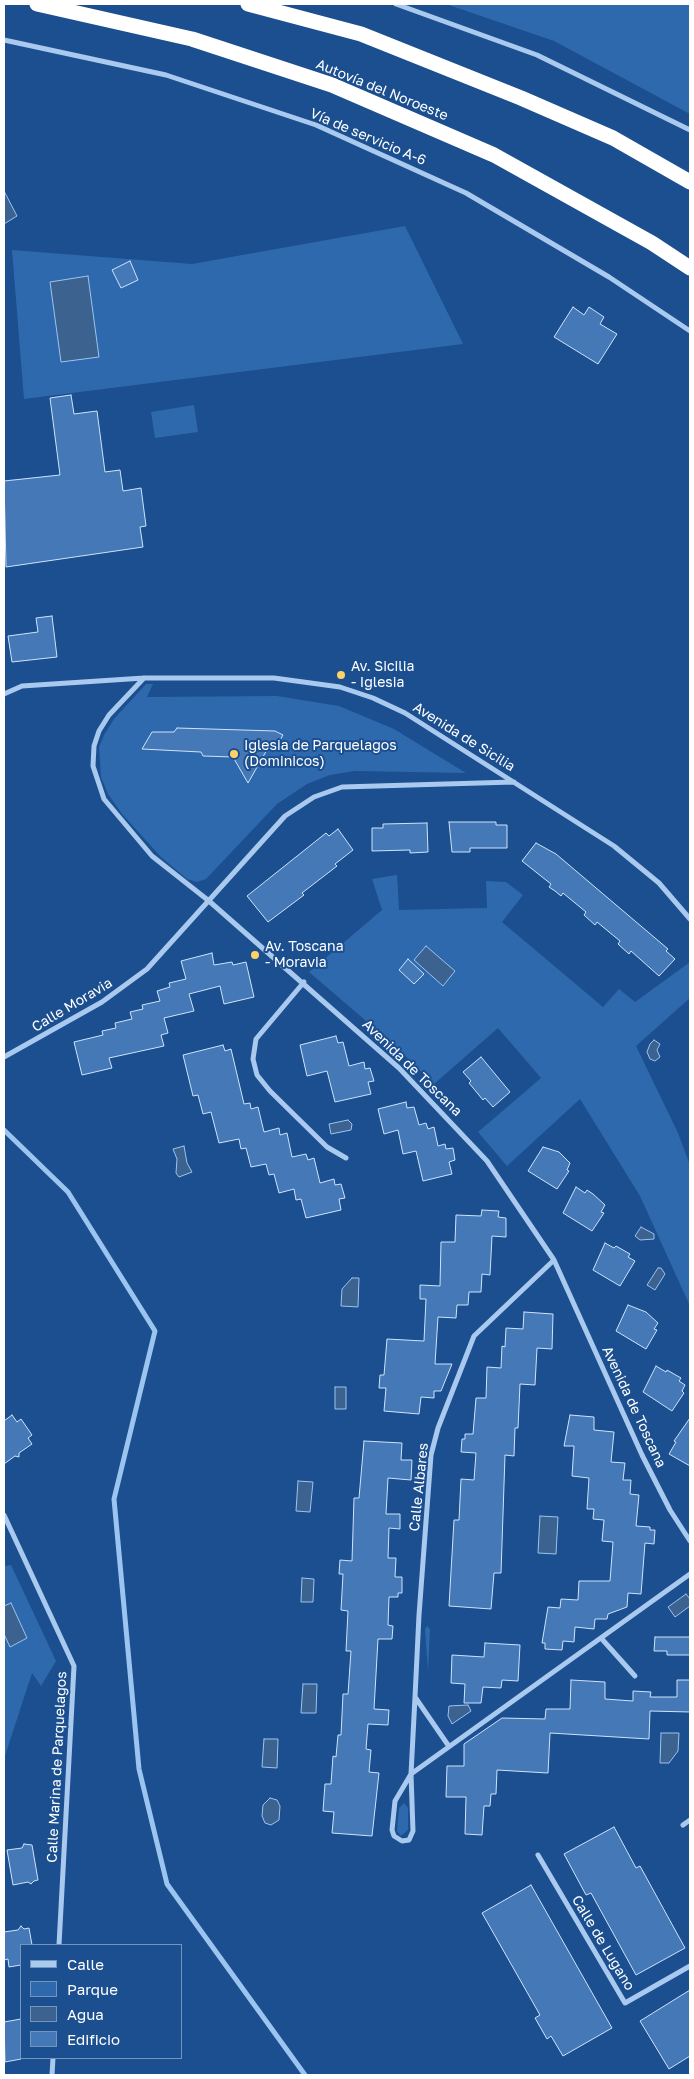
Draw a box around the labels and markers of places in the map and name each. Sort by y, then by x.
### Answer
place label: Av. Sicilia - Iglesia [351,659,414,692]
marker: Av. Sicilia - Iglesia [335,669,347,681]
place label: Iglesia de Parquelagos (Dominicos) [244,738,397,770]
marker: Iglesia de Parquelagos (Dominicos) [228,748,240,760]
place label: Av. Toscana - Moravia [265,939,344,972]
marker: Av. Toscana - Moravia [249,949,261,961]

